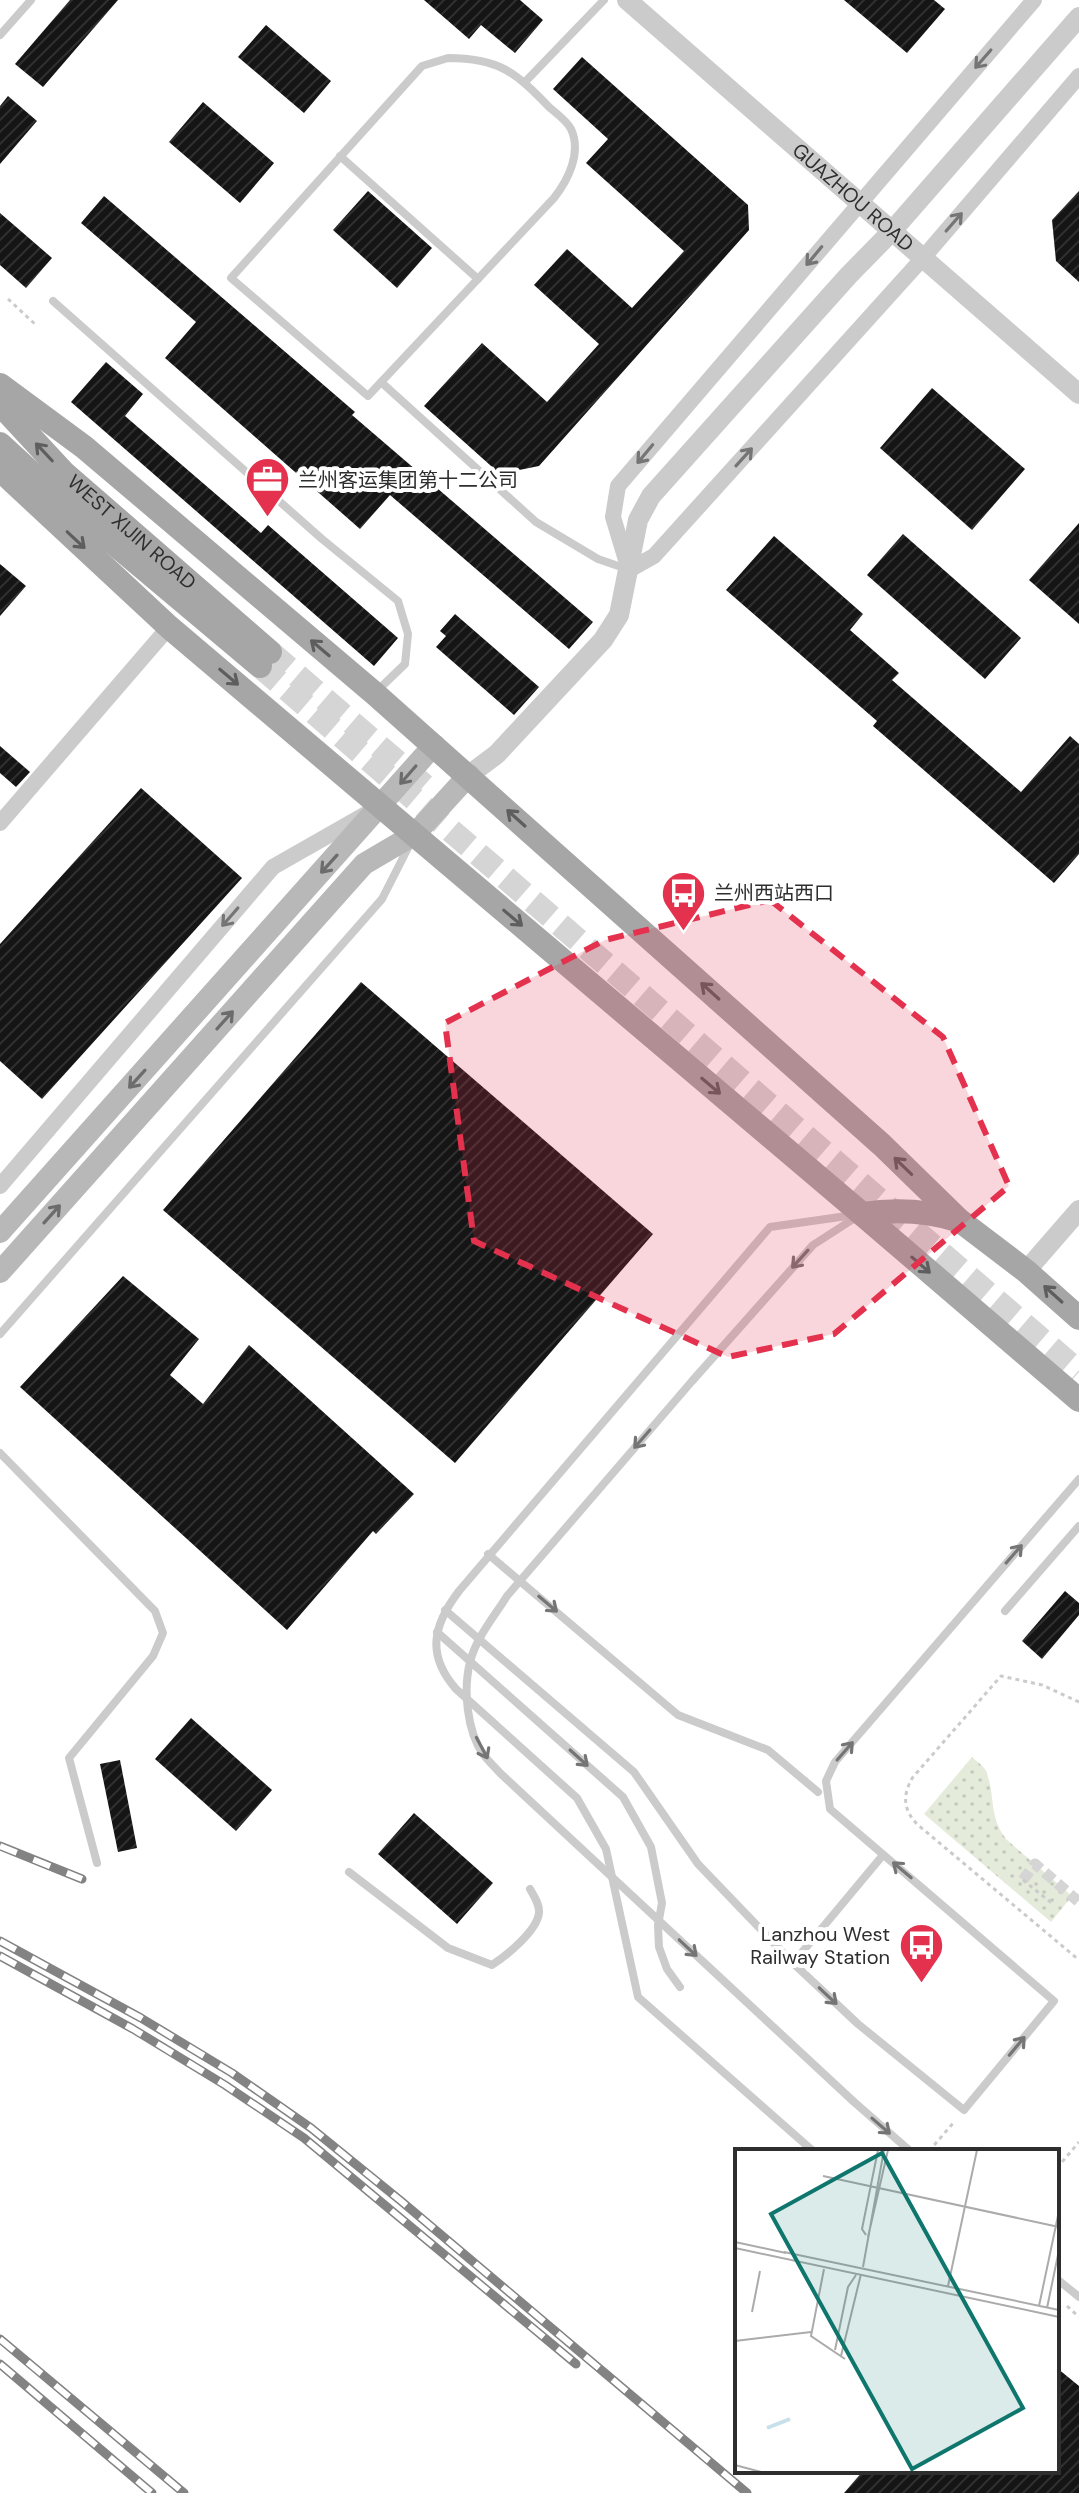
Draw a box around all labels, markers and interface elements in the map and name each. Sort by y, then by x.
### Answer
one-way arrow [974,48,992,69]
street label: GUAZHOU ROAD [787,137,919,257]
one-way arrow [945,212,963,232]
one-way arrow [805,246,823,266]
one-way arrow [35,442,53,462]
one-way arrow [636,444,654,464]
one-way arrow [734,447,753,467]
office icon: 兰州客运集团第十二公司 [243,456,291,519]
place label: 兰州客运集团第十二公司 [298,467,518,493]
street label: WEST XIJIN ROAD [62,469,202,595]
one-way arrow [66,531,86,550]
one-way arrow [311,639,331,657]
one-way arrow [218,668,238,686]
one-way arrow [399,765,417,785]
one-way arrow [507,810,527,828]
one-way arrow [320,853,338,873]
bus stop icon: 兰州西站西口 [659,869,707,932]
place label: 兰州西站西口 [714,880,834,906]
one-way arrow [222,907,240,927]
one-way arrow [502,909,522,927]
one-way arrow [701,983,721,1001]
one-way arrow [216,1010,234,1030]
one-way arrow [129,1068,147,1088]
one-way arrow [700,1077,721,1095]
one-way arrow [893,1156,913,1175]
one-way arrow [43,1204,61,1224]
one-way arrow [791,1249,809,1269]
one-way arrow [911,1256,931,1274]
one-way arrow [1043,1285,1063,1303]
one-way arrow [633,1429,651,1449]
one-way arrow [1005,1544,1023,1565]
one-way arrow [537,1595,557,1613]
one-way arrow [475,1736,491,1759]
one-way arrow [836,1741,854,1762]
one-way arrow [569,1749,589,1767]
one-way arrow [892,1861,912,1879]
place label: Lanzhou West Railway Station [750,1921,890,1970]
bus stop icon: Lanzhou West Railway Station [897,1921,945,1984]
one-way arrow [678,1938,698,1957]
one-way arrow [818,1987,838,2006]
one-way arrow [1008,2037,1026,2057]
one-way arrow [871,2117,891,2135]
inset map [735,2149,1059,2473]

